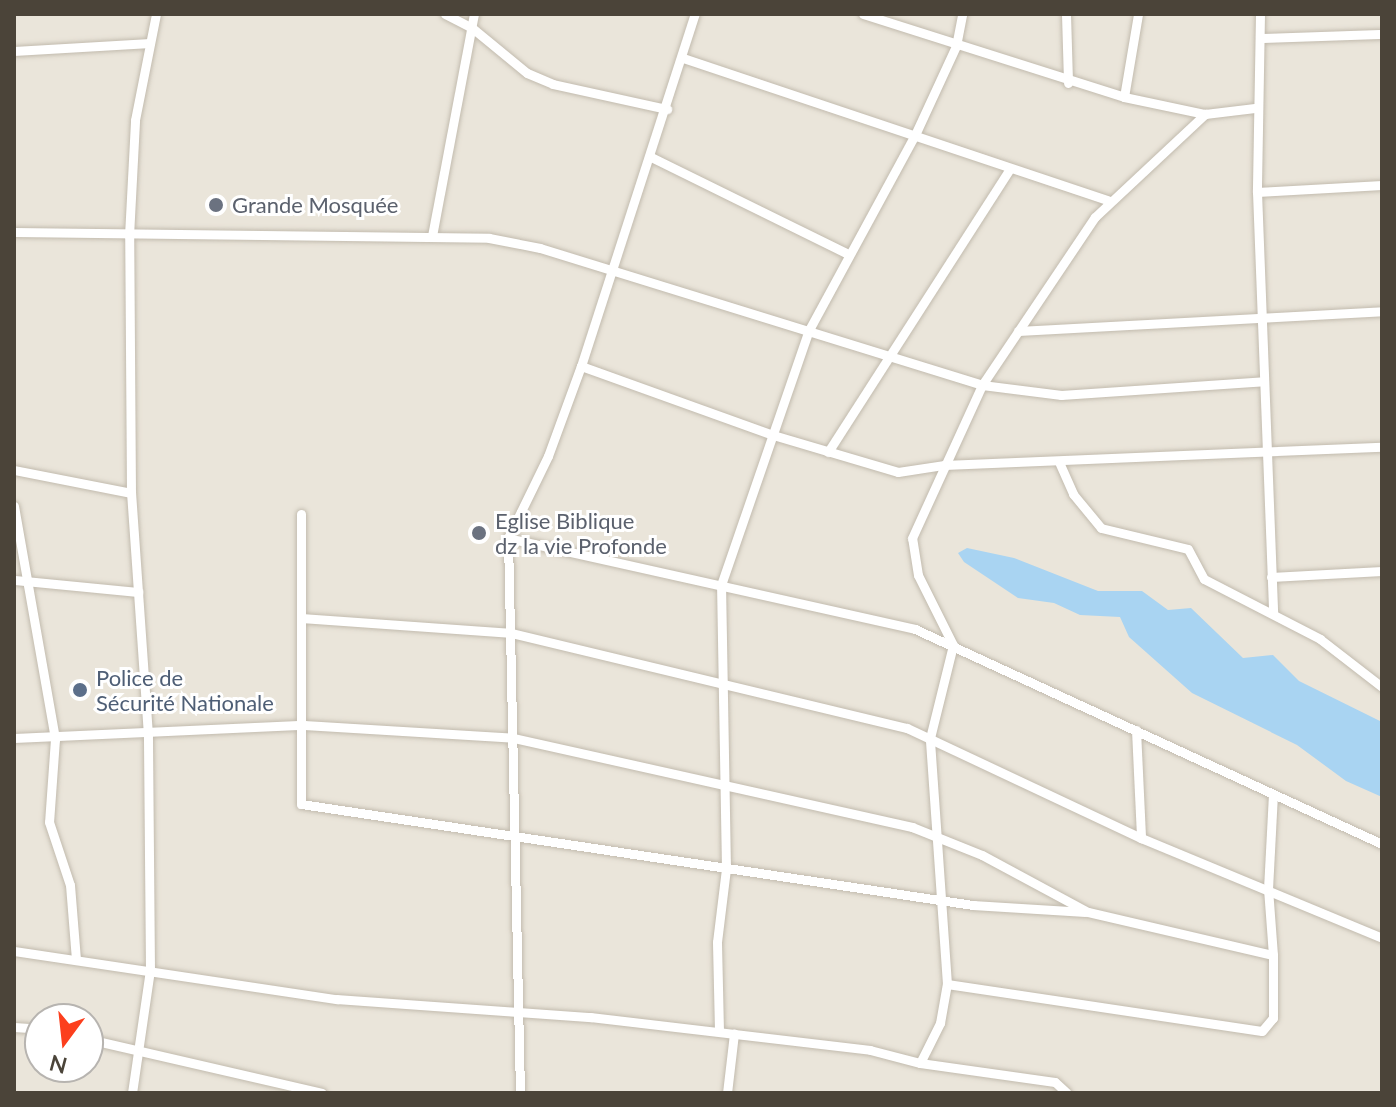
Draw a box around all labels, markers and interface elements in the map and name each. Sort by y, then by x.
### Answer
place label: Grande Mosquée [232,192,398,218]
marker: Grande Mosquée [207,196,225,214]
place label: Eglise Biblique dz la vie Profonde [495,507,667,558]
marker: Eglise Biblique dz la vie Profonde [470,524,488,542]
place label: Police de Sécurité Nationale [96,664,274,716]
marker: Police de Sécurité Nationale [71,681,89,699]
north arrow [24,1003,104,1083]
text: N [47,1050,70,1080]

